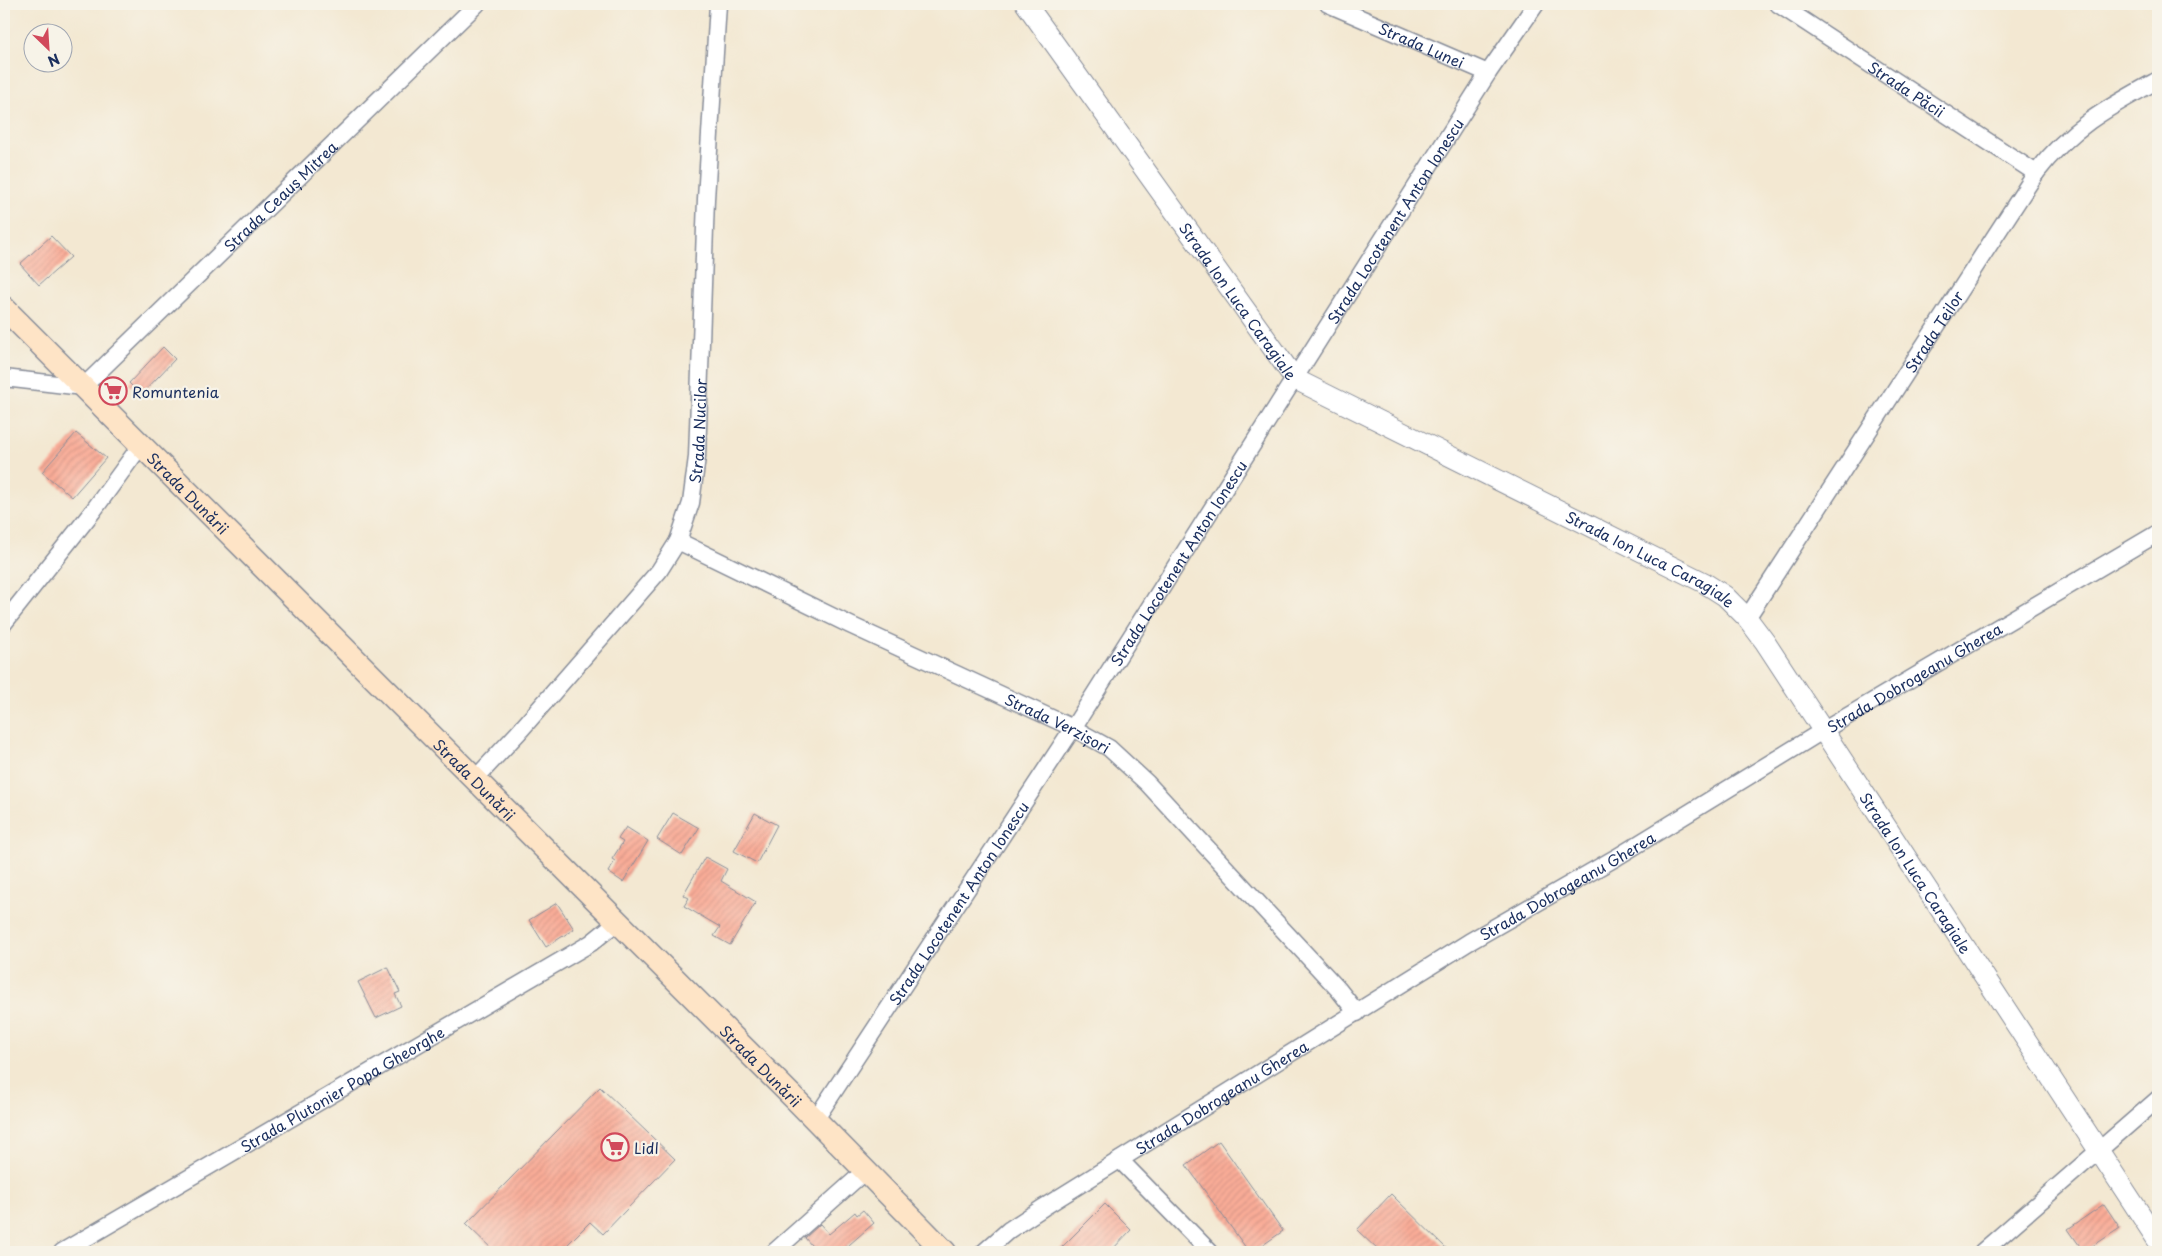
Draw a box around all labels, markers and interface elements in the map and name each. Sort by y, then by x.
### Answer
street label: Strada Lunei [1375,16,1468,73]
north arrow [22,22,72,72]
text: N [44,48,63,72]
street label: Strada Păcii [1864,55,1950,122]
street label: Strada Locotenent Anton Ionescu [1321,113,1468,328]
street label: Strada Ceauș Mitrea [218,134,342,256]
street label: Strada Ion Luca Caragiale [1174,217,1303,384]
street label: Strada Teilor [1898,286,1968,377]
supermarket icon: Romuntenia [98,376,128,406]
street label: Strada Nucilor [682,378,711,484]
place label: Romuntenia [132,380,220,403]
street label: Strada Dunării [142,446,235,539]
street label: Strada Locotenent Anton Ionescu [1104,455,1252,670]
street label: Strada Ion Luca Caragiale [1562,504,1741,612]
street label: Strada Dobrogeanu Gherea [1822,616,2006,738]
street label: Strada Verzișori [1001,687,1115,758]
street label: Strada Dunării [429,733,521,825]
street label: Strada Ion Luca Caragiale [1855,787,1978,958]
street label: Strada Locotenent Anton Ionescu [882,796,1033,1009]
street label: Strada Dobrogeanu Gherea [1474,825,1660,946]
street label: Strada Dunării [715,1019,808,1112]
street label: Strada Plutonier Popa Gheorghe [235,1020,448,1157]
street label: Strada Dobrogeanu Gherea [1130,1034,1313,1159]
supermarket icon: Lidl [600,1132,630,1162]
place label: Lidl [634,1136,659,1159]

